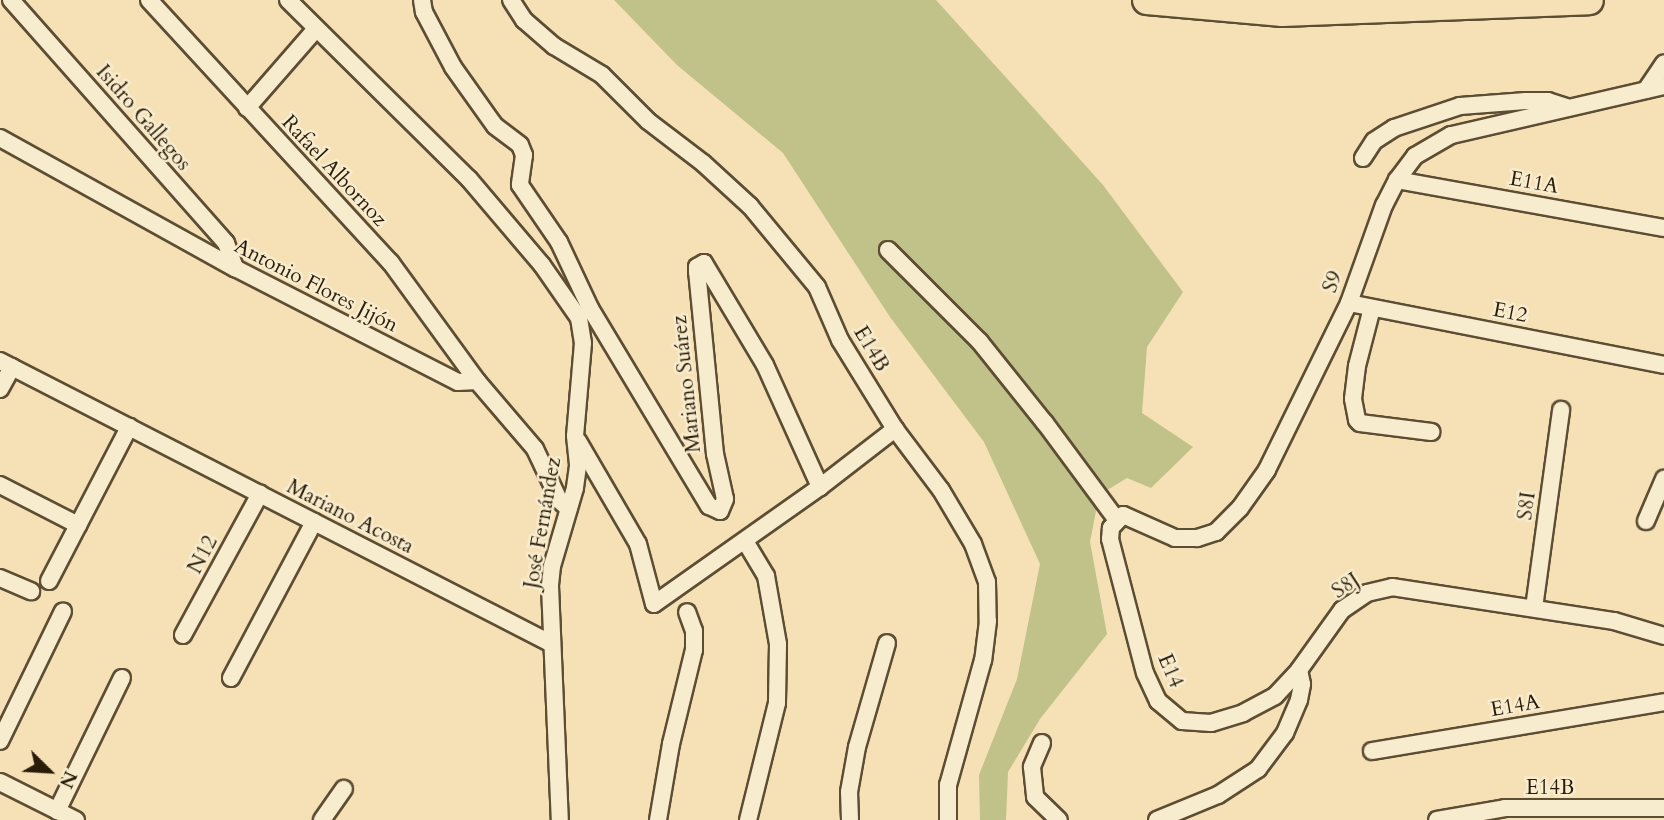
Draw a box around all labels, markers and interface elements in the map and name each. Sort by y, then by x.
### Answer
street label: Isidro Gallegos [90,60,196,176]
street label: Rafael Albornoz [276,110,392,232]
street label: E11A [1507,166,1561,200]
street label: Antonio Flores Jijón [230,234,402,338]
street label: S9 [1317,268,1349,296]
street label: E12 [1491,297,1529,329]
street label: Mariano Suárez [667,314,707,454]
street label: E14B [848,322,894,376]
street label: José Fernández [519,455,567,591]
street label: Mariano Acosta [282,474,418,560]
street label: S8I [1513,490,1541,522]
street label: N12 [183,532,223,578]
street label: S8J [1327,568,1365,604]
street label: E14 [1152,650,1188,692]
street label: E14A [1488,689,1542,723]
north arrow [14,736,84,806]
text: N [53,767,83,792]
street label: E14B [1526,775,1574,801]

